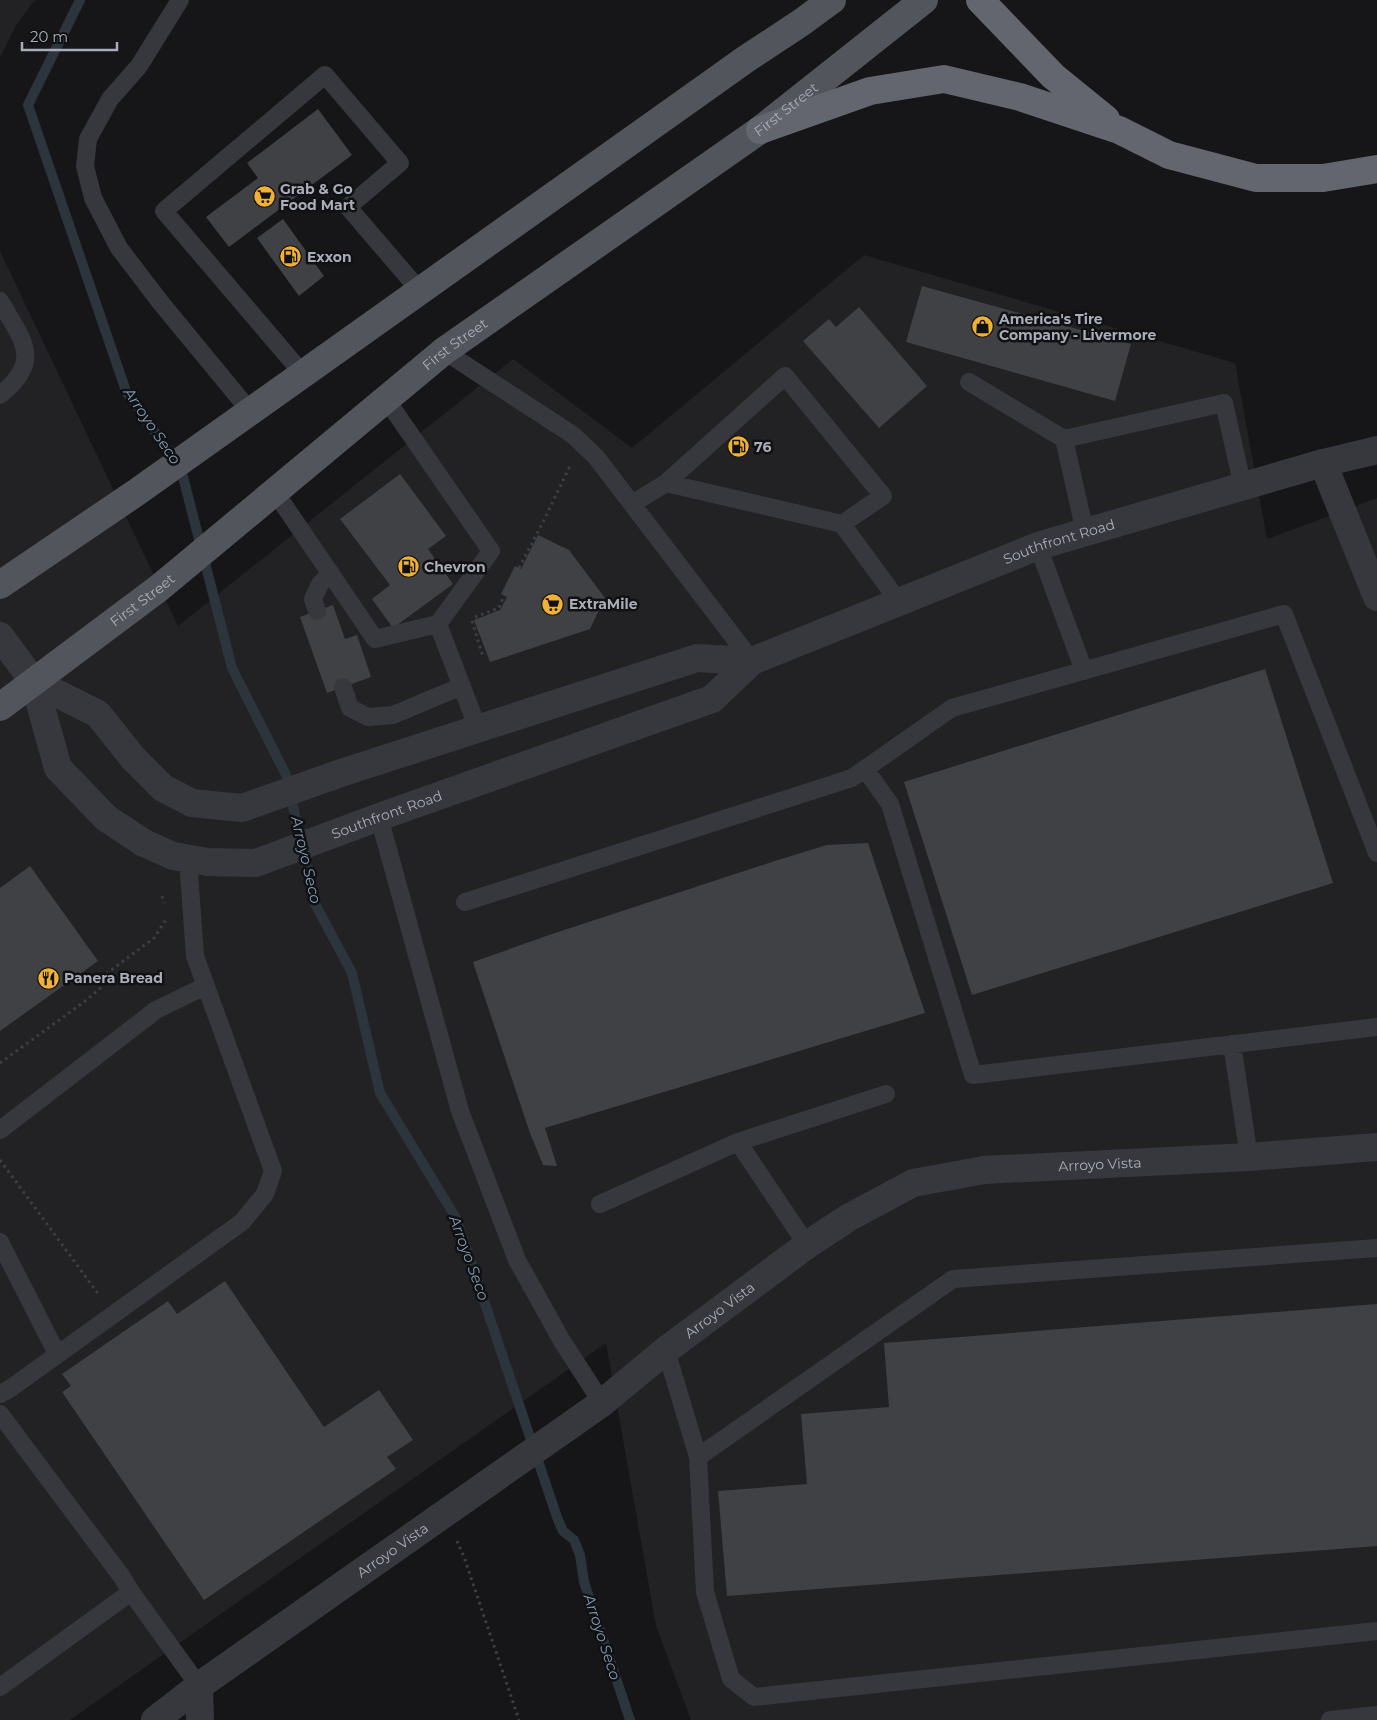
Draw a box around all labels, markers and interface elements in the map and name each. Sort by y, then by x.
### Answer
scale bar [22,20,118,52]
text: 20 m [30,27,68,46]
street label: First Street [751,78,822,140]
place label: Grab & Go Food Mart [280,180,355,214]
supermarket icon: Grab & Go Food Mart [252,185,276,209]
fuel station icon: Exxon [279,245,303,269]
place label: Exxon [307,248,352,266]
place label: America's Tire Company - Livermore [998,310,1157,344]
street label: First Street [418,314,491,374]
shop icon: America's Tire Company - Livermore [971,315,995,339]
water label: Arroyo Seco [119,383,185,468]
fuel station icon: 76 [726,435,750,459]
place label: 76 [754,438,771,456]
street label: Southfront Road [1000,515,1117,568]
fuel station icon: Chevron [396,555,420,579]
place label: Chevron [424,558,486,576]
street label: First Street [106,569,179,631]
supermarket icon: ExtraMile [541,592,565,616]
place label: ExtraMile [569,595,638,613]
street label: Southfront Road [329,786,444,843]
water label: Arroyo Seco [287,813,326,905]
restaurant icon: Panera Bread [36,966,60,990]
place label: Panera Bread [64,969,163,987]
street label: Arroyo Vista [1058,1153,1142,1175]
water label: Arroyo Seco [445,1212,494,1303]
street label: Arroyo Vista [681,1278,758,1342]
street label: Arroyo Vista [353,1519,432,1581]
water label: Arroyo Seco [579,1591,625,1682]

